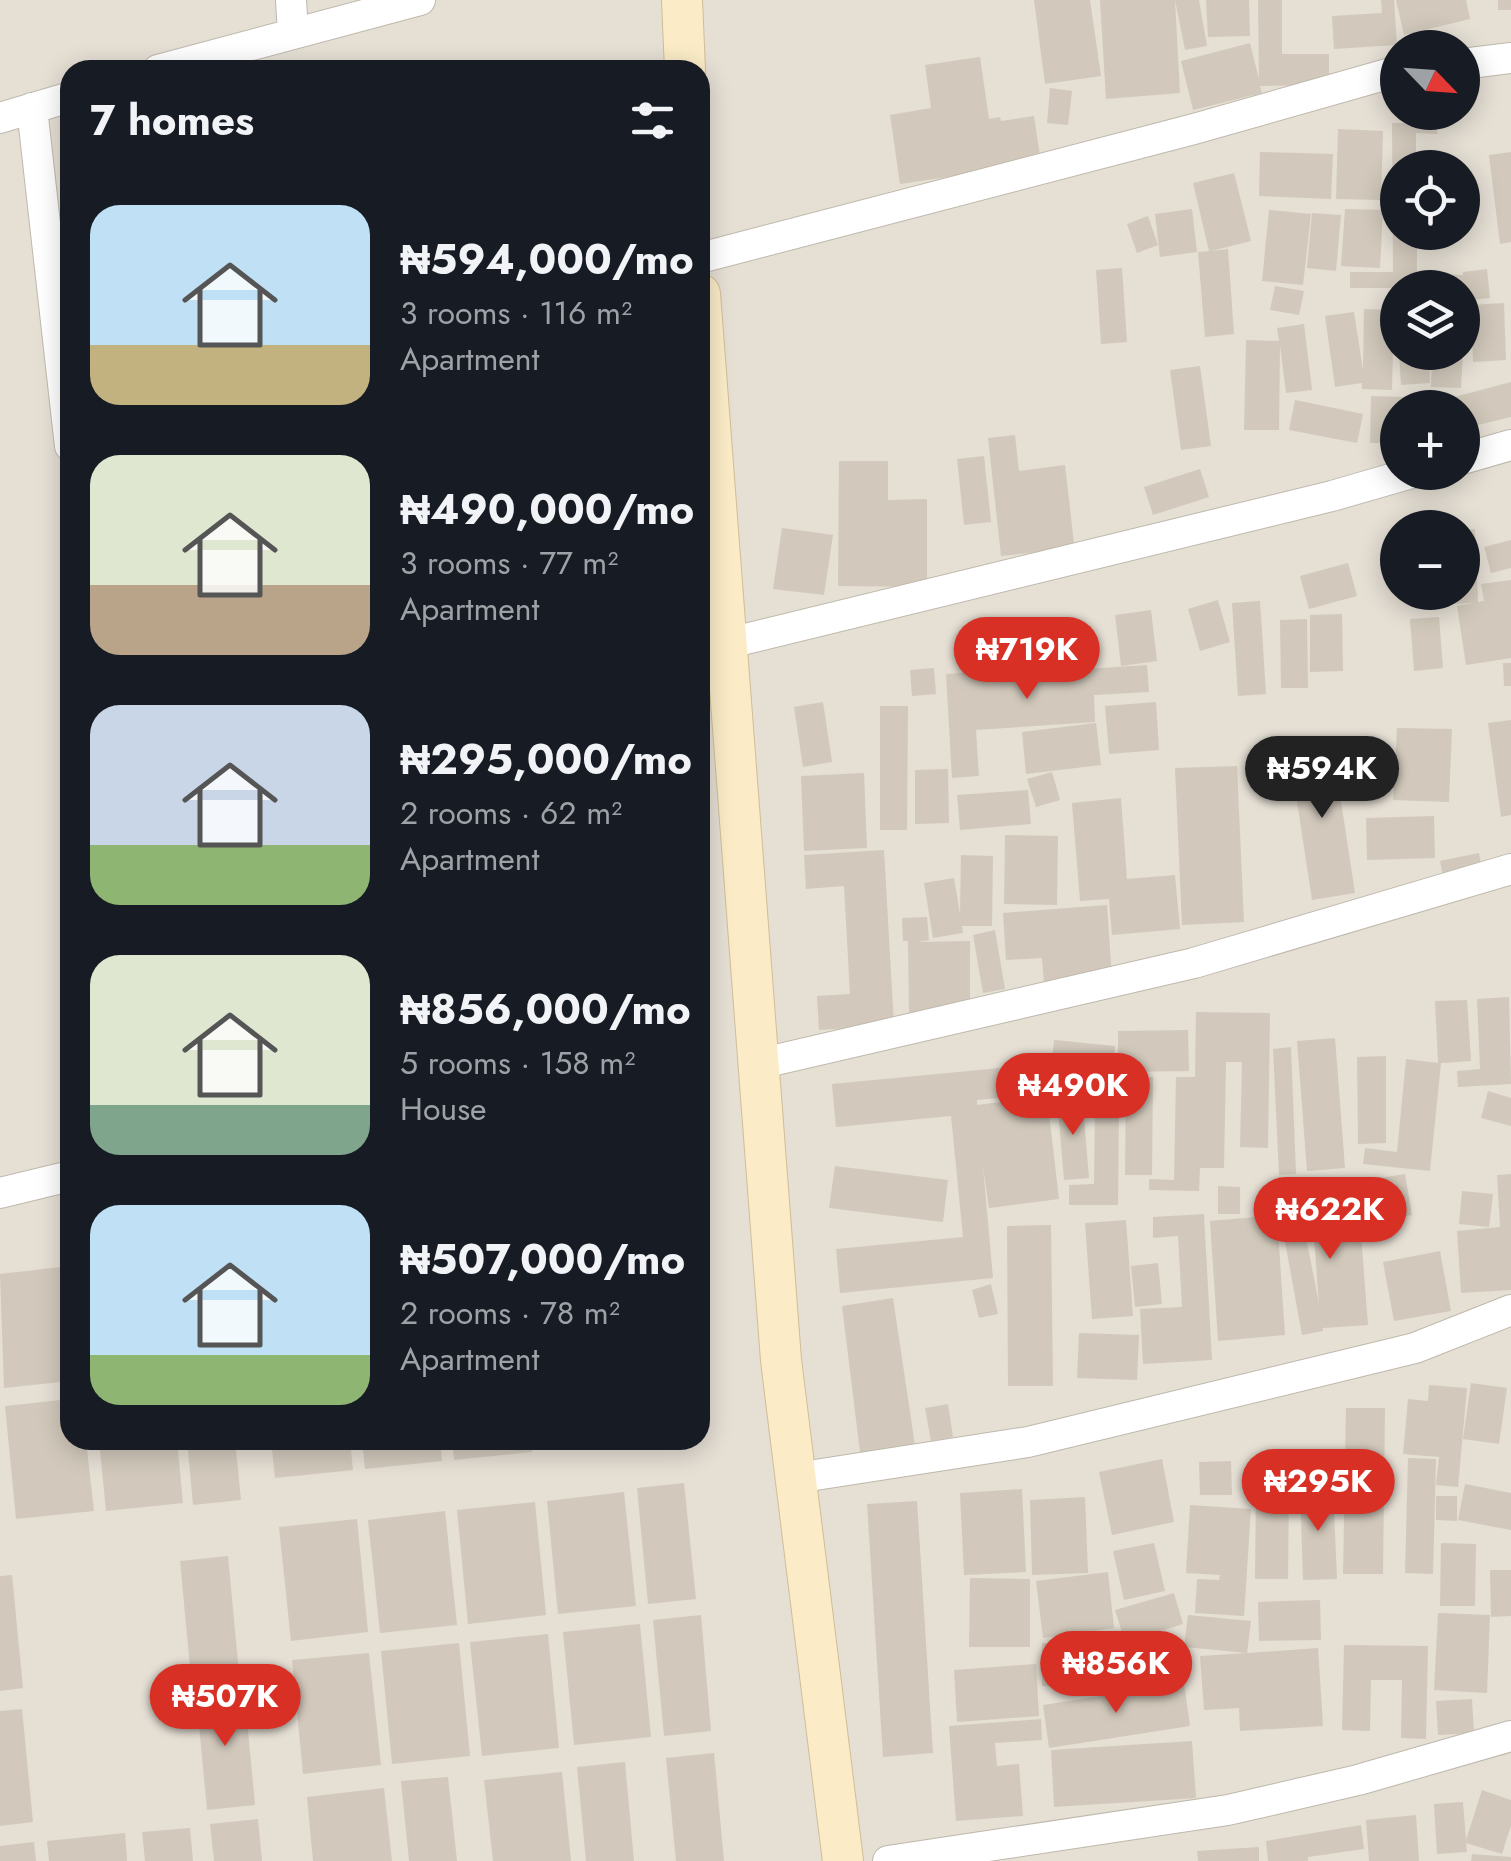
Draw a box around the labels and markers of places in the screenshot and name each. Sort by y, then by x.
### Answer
pin: ₦719K [957,617,1097,702]
pin: ₦594K [1252,736,1392,821]
pin: ₦490K [1003,1053,1143,1138]
pin: ₦622K [1260,1177,1400,1262]
pin: ₦295K [1248,1449,1388,1534]
pin: ₦856K [1046,1631,1186,1716]
pin: ₦507K [155,1664,295,1749]

